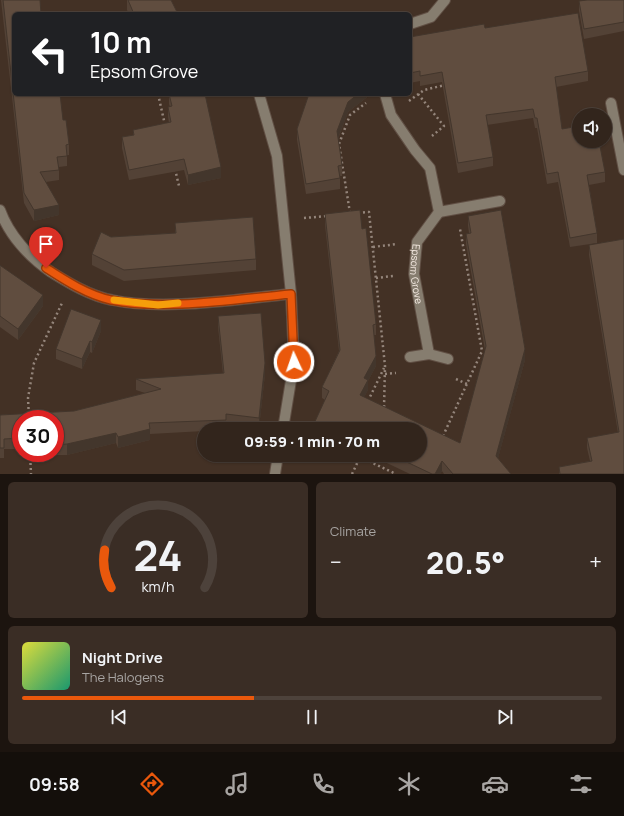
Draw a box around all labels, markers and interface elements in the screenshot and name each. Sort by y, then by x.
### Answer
text: 10 m [90,23,151,61]
icon: left [24,28,76,80]
text: Epsom Grove [90,59,198,83]
map controls [572,108,612,148]
button: sound [572,108,612,148]
pin [29,227,63,268]
icon: arrive [35,233,57,255]
street label: Epsom Grove [407,243,426,305]
position arrow [273,341,315,383]
speed limit sign: 30 [12,410,64,462]
text: 09:59 · 1 min · 70 m [244,431,380,452]
text: Climate [330,522,376,540]
text: 24 [133,527,183,583]
text: 20.5° [426,542,505,583]
text: − [330,547,342,577]
text: + [589,547,602,577]
text: km/h [141,577,175,596]
text: Night Drive [82,647,163,668]
text: The Halogens [82,668,164,686]
icon: previous [108,706,130,728]
icon: pause [301,706,323,728]
icon: next [494,706,516,728]
icon: directions [138,770,166,798]
icon: music [223,770,251,798]
icon: phone [309,770,337,798]
icon: climate [395,770,423,798]
icon: car [481,770,509,798]
icon: filters [567,770,595,798]
text: 09:58 [29,772,80,796]

